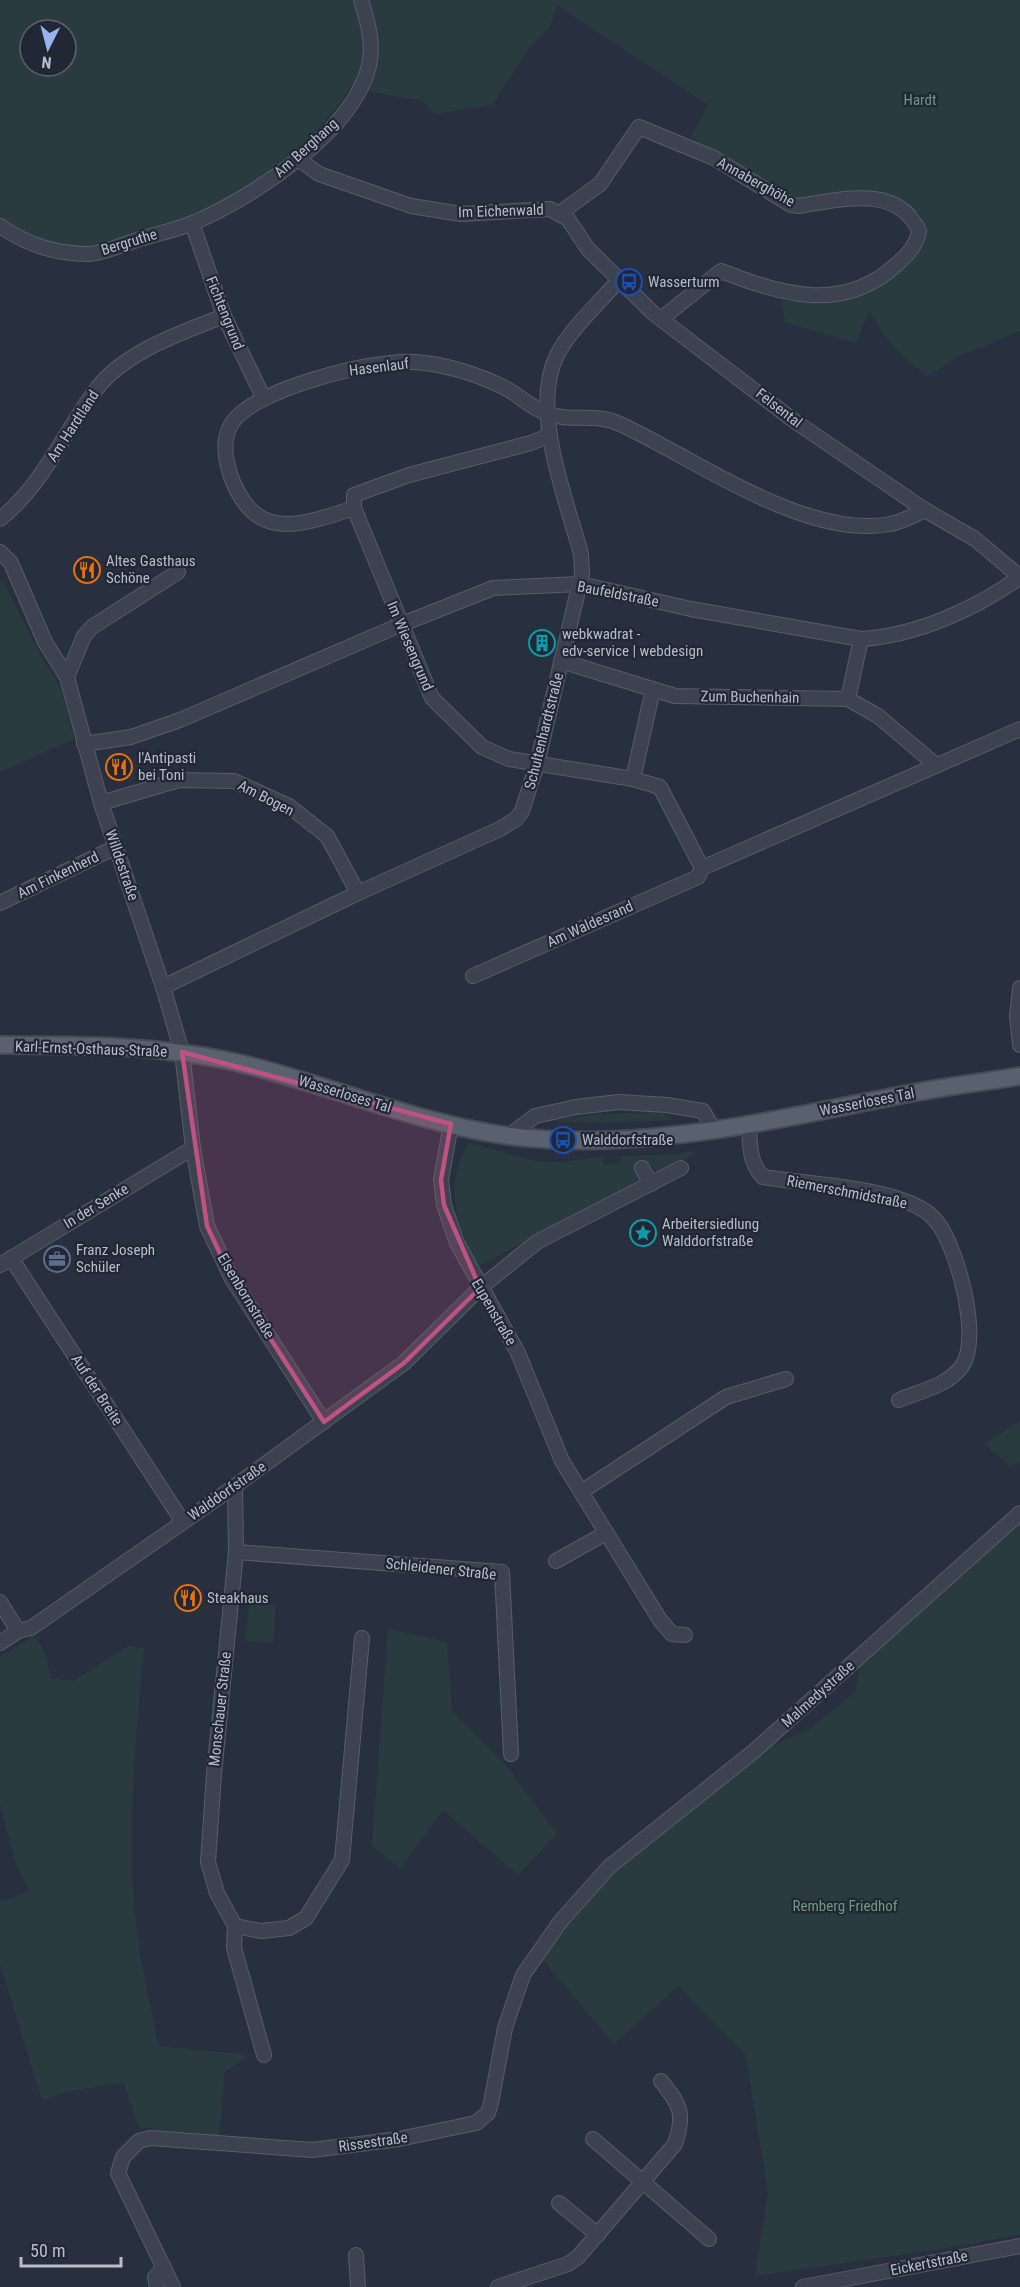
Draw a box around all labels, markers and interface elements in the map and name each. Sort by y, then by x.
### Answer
north arrow [18,18,78,78]
text: N [41,52,52,72]
park label: Hardt [904,91,936,109]
street label: Am Berghang [270,115,342,181]
street label: Annaberghöhe [714,153,798,211]
street label: Im Eichenwald [458,201,544,221]
street label: Bergruthe [99,225,159,259]
bus stop icon: Wasserturm [614,267,644,297]
place label: Wasserturm [648,273,720,291]
street label: Fichtengrund [202,274,248,352]
street label: Hasenlauf [348,354,410,380]
street label: Felsental [752,384,806,432]
street label: Am Hardtland [43,387,103,465]
place label: Altes Gasthaus Schöne [106,552,196,587]
restaurant icon: Altes Gasthaus Schöne [72,555,102,585]
street label: Baufeldstraße [576,577,660,611]
street label: Im Wiesengrund [383,599,437,693]
place label: webkwadrat - edv-service | webdesign [562,625,703,660]
building icon: webkwadrat - edv-service | webdesign [527,628,557,658]
street label: Schultenhardtstraße [521,671,567,791]
street label: Zum Buchenhain [700,687,800,707]
place label: l'Antipasti bei Toni [138,749,196,784]
restaurant icon: l'Antipasti bei Toni [104,752,134,782]
street label: Am Bogen [235,776,297,820]
street label: Willdestraße [101,827,143,903]
street label: Am Finkenherd [14,848,102,902]
street label: Am Waldesrand [544,897,636,951]
street label: Karl-Ernst-Osthaus-Straße [14,1037,168,1061]
street label: Wasserloses Tal [296,1071,394,1117]
street label: Wasserloses Tal [818,1084,916,1120]
bus stop icon: Walddorfstraße [548,1125,578,1155]
place label: Walddorfstraße [582,1131,673,1149]
street label: Riemerschmidstraße [785,1172,909,1212]
street label: In der Senke [60,1180,132,1232]
place label: Arbeitersiedlung Walddorfstraße [662,1215,759,1250]
place icon: Arbeitersiedlung Walddorfstraße [628,1218,658,1248]
place label: Franz Joseph Schüler [76,1241,155,1276]
office icon: Franz Joseph Schüler [42,1244,72,1274]
street label: Elsenbornstraße [213,1250,279,1342]
street label: Eupenstraße [468,1276,520,1348]
street label: Auf der Breite [67,1351,127,1429]
street label: Walddorfstraße [184,1457,270,1525]
street label: Schleidener Straße [385,1554,497,1584]
restaurant icon: Steakhaus [173,1583,203,1613]
place label: Steakhaus [207,1589,269,1607]
street label: Monschauer Straße [205,1651,235,1767]
street label: Malmedystraße [778,1657,858,1731]
park label: Remberg Friedhof [792,1897,898,1915]
street label: Rissestraße [337,2128,409,2156]
scale bar [21,2230,122,2268]
text: 50 m [30,2240,65,2261]
street label: Eickertstraße [889,2247,969,2279]

